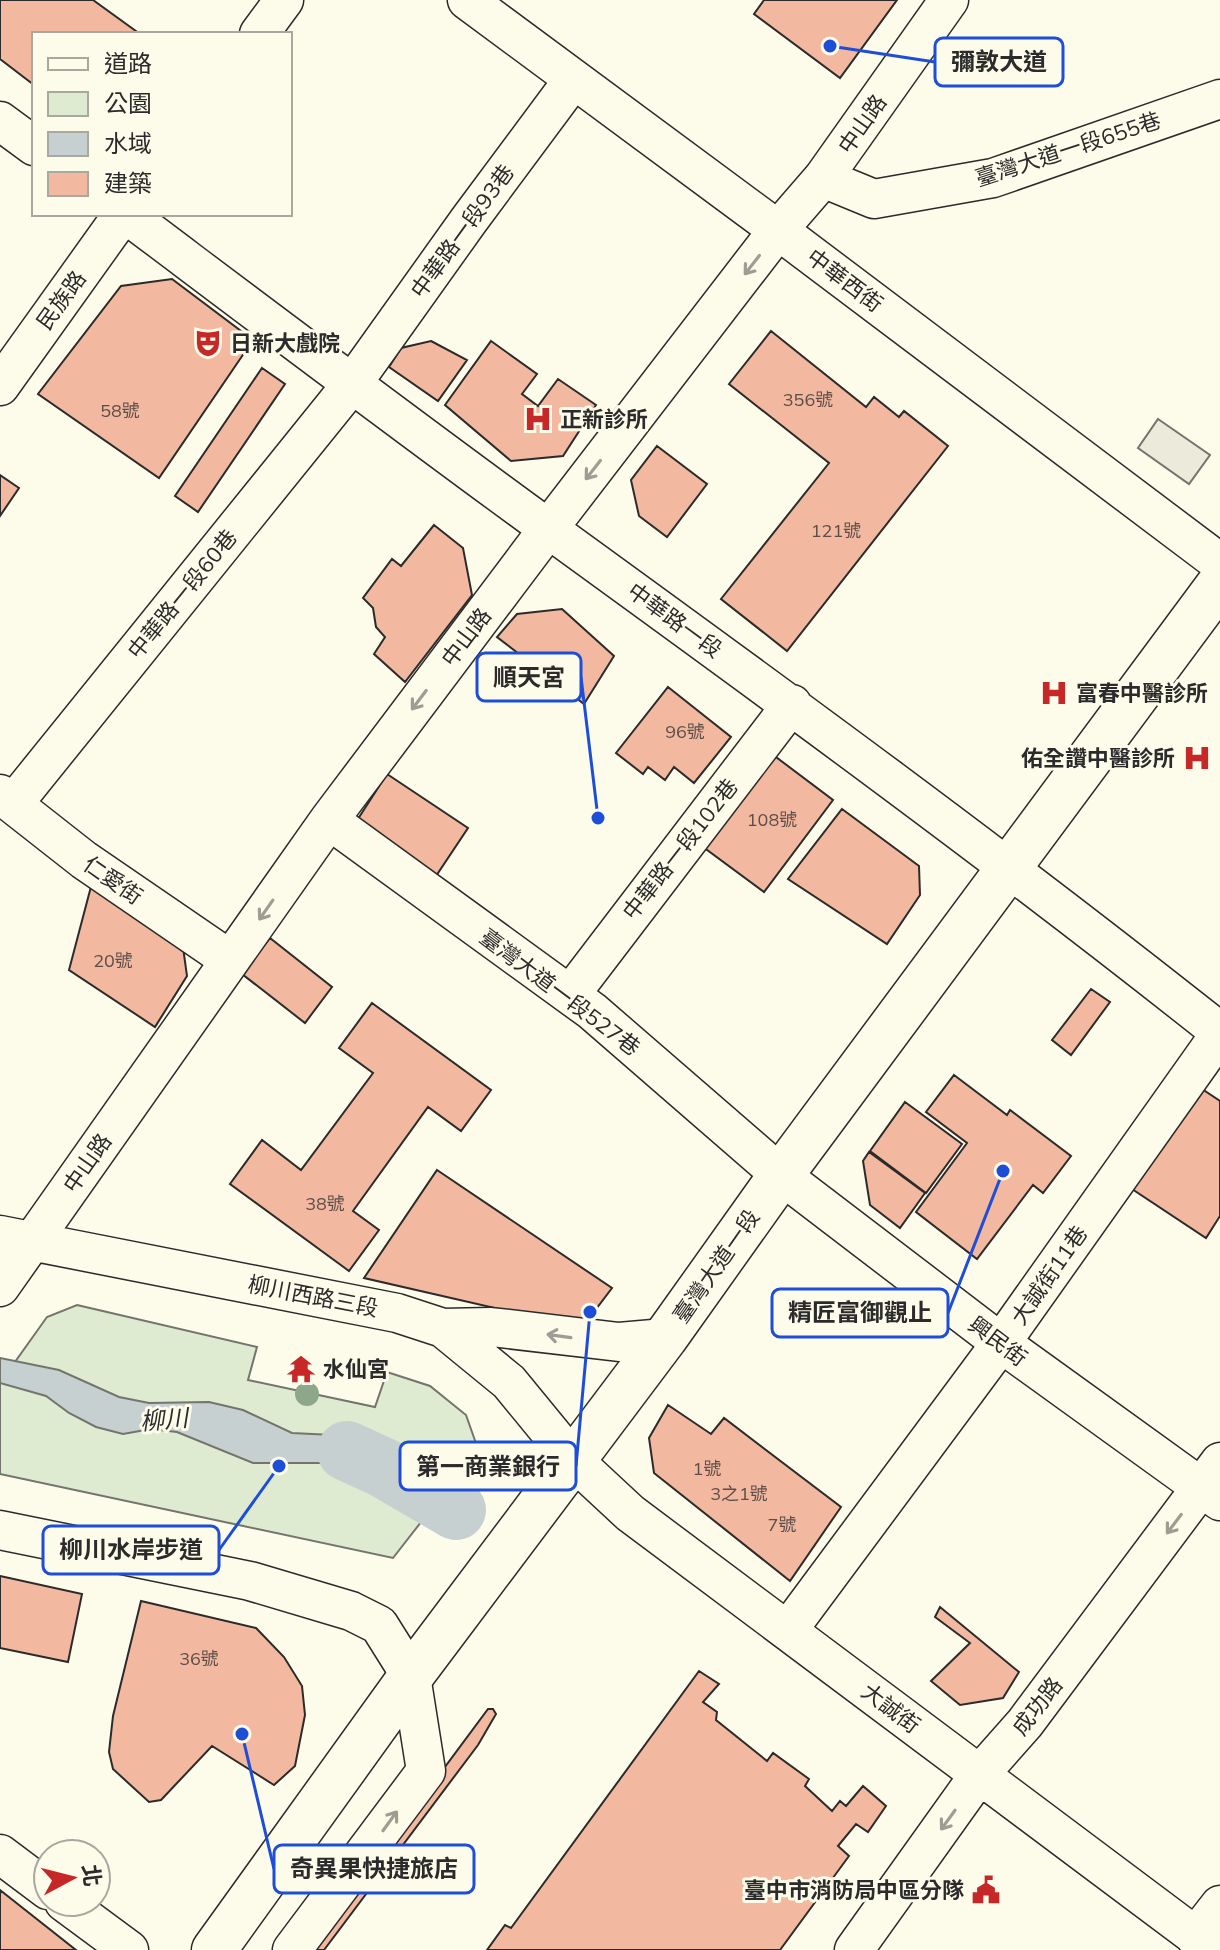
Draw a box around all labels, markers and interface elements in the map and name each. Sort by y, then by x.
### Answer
legend [32,32,292,216]
callout: 彌敦大道 [935,38,1063,86]
text: 彌敦大道 [951,46,1047,76]
text: 道路 [104,48,152,78]
text: 公園 [104,88,152,118]
street label: 中山路 [832,89,892,159]
street label: 臺灣大道一段655巷 [972,106,1164,192]
text: 水域 [104,128,152,158]
street label: 中華路一段93巷 [404,159,520,303]
text: 建築 [104,168,152,198]
street label: 中華西街 [801,242,889,318]
one-way arrow [743,253,760,275]
street label: 民族路 [30,265,92,335]
theatre icon: 日新大戲院 [193,328,223,358]
place label: 日新大戲院 [230,329,340,357]
house number: 356號 [783,388,833,411]
house number: 58號 [100,399,140,422]
hospital icon: 正新診所 [523,404,553,434]
place label: 正新診所 [560,405,648,433]
one-way arrow [585,459,602,480]
house number: 121號 [811,519,861,542]
street label: 中華路一段60巷 [121,524,243,664]
street label: 中華路一段 [622,576,728,664]
street label: 中山路 [435,602,497,672]
callout: 順天宮 [477,653,581,701]
text: 順天宮 [493,662,565,692]
hospital icon: 富春中醫診所 [1039,678,1069,708]
place label: 富春中醫診所 [1076,679,1208,707]
one-way arrow [411,689,428,710]
house number: 96號 [665,720,705,743]
hospital icon: 佑全讚中醫診所 [1182,743,1212,773]
place label: 佑全讚中醫診所 [1021,744,1175,772]
street label: 中華路一段102巷 [616,773,744,925]
house number: 108號 [747,808,797,831]
street label: 仁愛街 [78,850,148,910]
one-way arrow [257,898,274,920]
street label: 臺灣大道一段527巷 [474,923,646,1061]
house number: 20號 [93,949,133,972]
street label: 中山路 [57,1128,117,1198]
house number: 38號 [305,1192,345,1215]
street label: 臺灣大道一段 [667,1204,765,1328]
street label: 大誠街11巷 [1005,1220,1093,1330]
street label: 柳川西路三段 [246,1270,380,1322]
callout: 精匠富御觀止 [772,1289,948,1337]
text: 精匠富御觀止 [788,1297,932,1327]
street label: 興民街 [963,1310,1033,1372]
one-way arrow [547,1328,572,1343]
temple icon: 水仙宮 [286,1354,316,1384]
place label: 水仙宮 [323,1355,389,1383]
water label: 柳川 [139,1402,192,1436]
callout: 第一商業銀行 [400,1442,576,1490]
text: 第一商業銀行 [416,1451,560,1481]
house number: 1號 [693,1457,721,1480]
house number: 3之1號 [710,1482,768,1505]
house number: 7號 [768,1513,796,1536]
one-way arrow [1165,1513,1182,1534]
callout: 柳川水岸步道 [43,1526,219,1574]
text: 柳川水岸步道 [59,1534,203,1564]
house number: 36號 [179,1647,219,1670]
street label: 成功路 [1006,1671,1068,1741]
street label: 大誠街 [856,1677,926,1739]
one-way arrow [939,1808,956,1830]
one-way arrow [382,1810,398,1832]
north arrow [32,1838,112,1918]
callout: 奇異果快捷旅店 [274,1845,474,1893]
text: 奇異果快捷旅店 [290,1853,458,1883]
text: 北 [77,1863,107,1888]
public building icon: 臺中市消防局中區分隊 [971,1875,1001,1905]
place label: 臺中市消防局中區分隊 [744,1876,964,1904]

